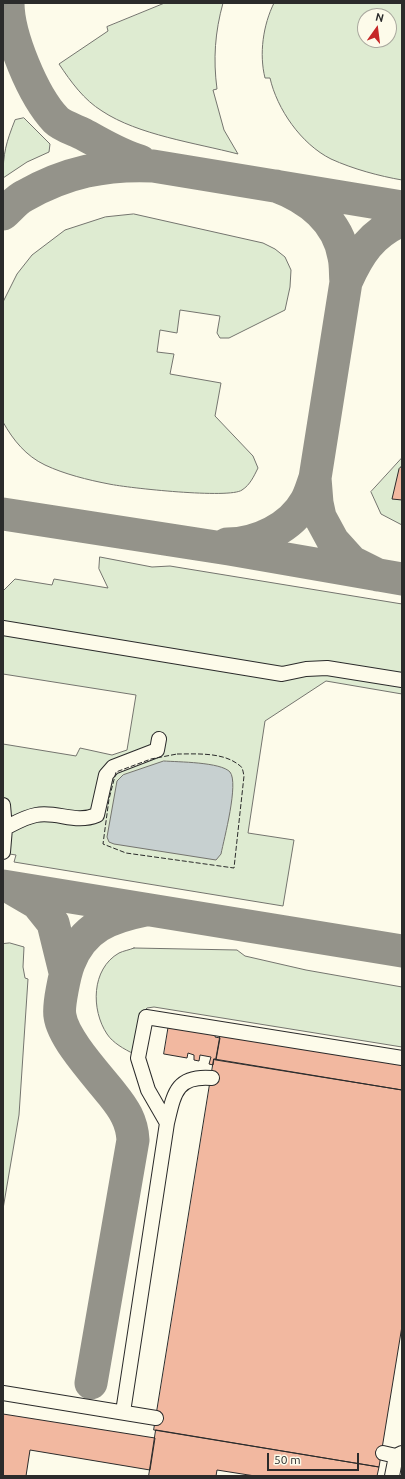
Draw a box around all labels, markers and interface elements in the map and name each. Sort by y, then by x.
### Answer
north arrow [357,8,397,48]
text: N [374,11,385,24]
scale bar [269,1445,361,1471]
text: 50 m [274,1453,301,1466]

